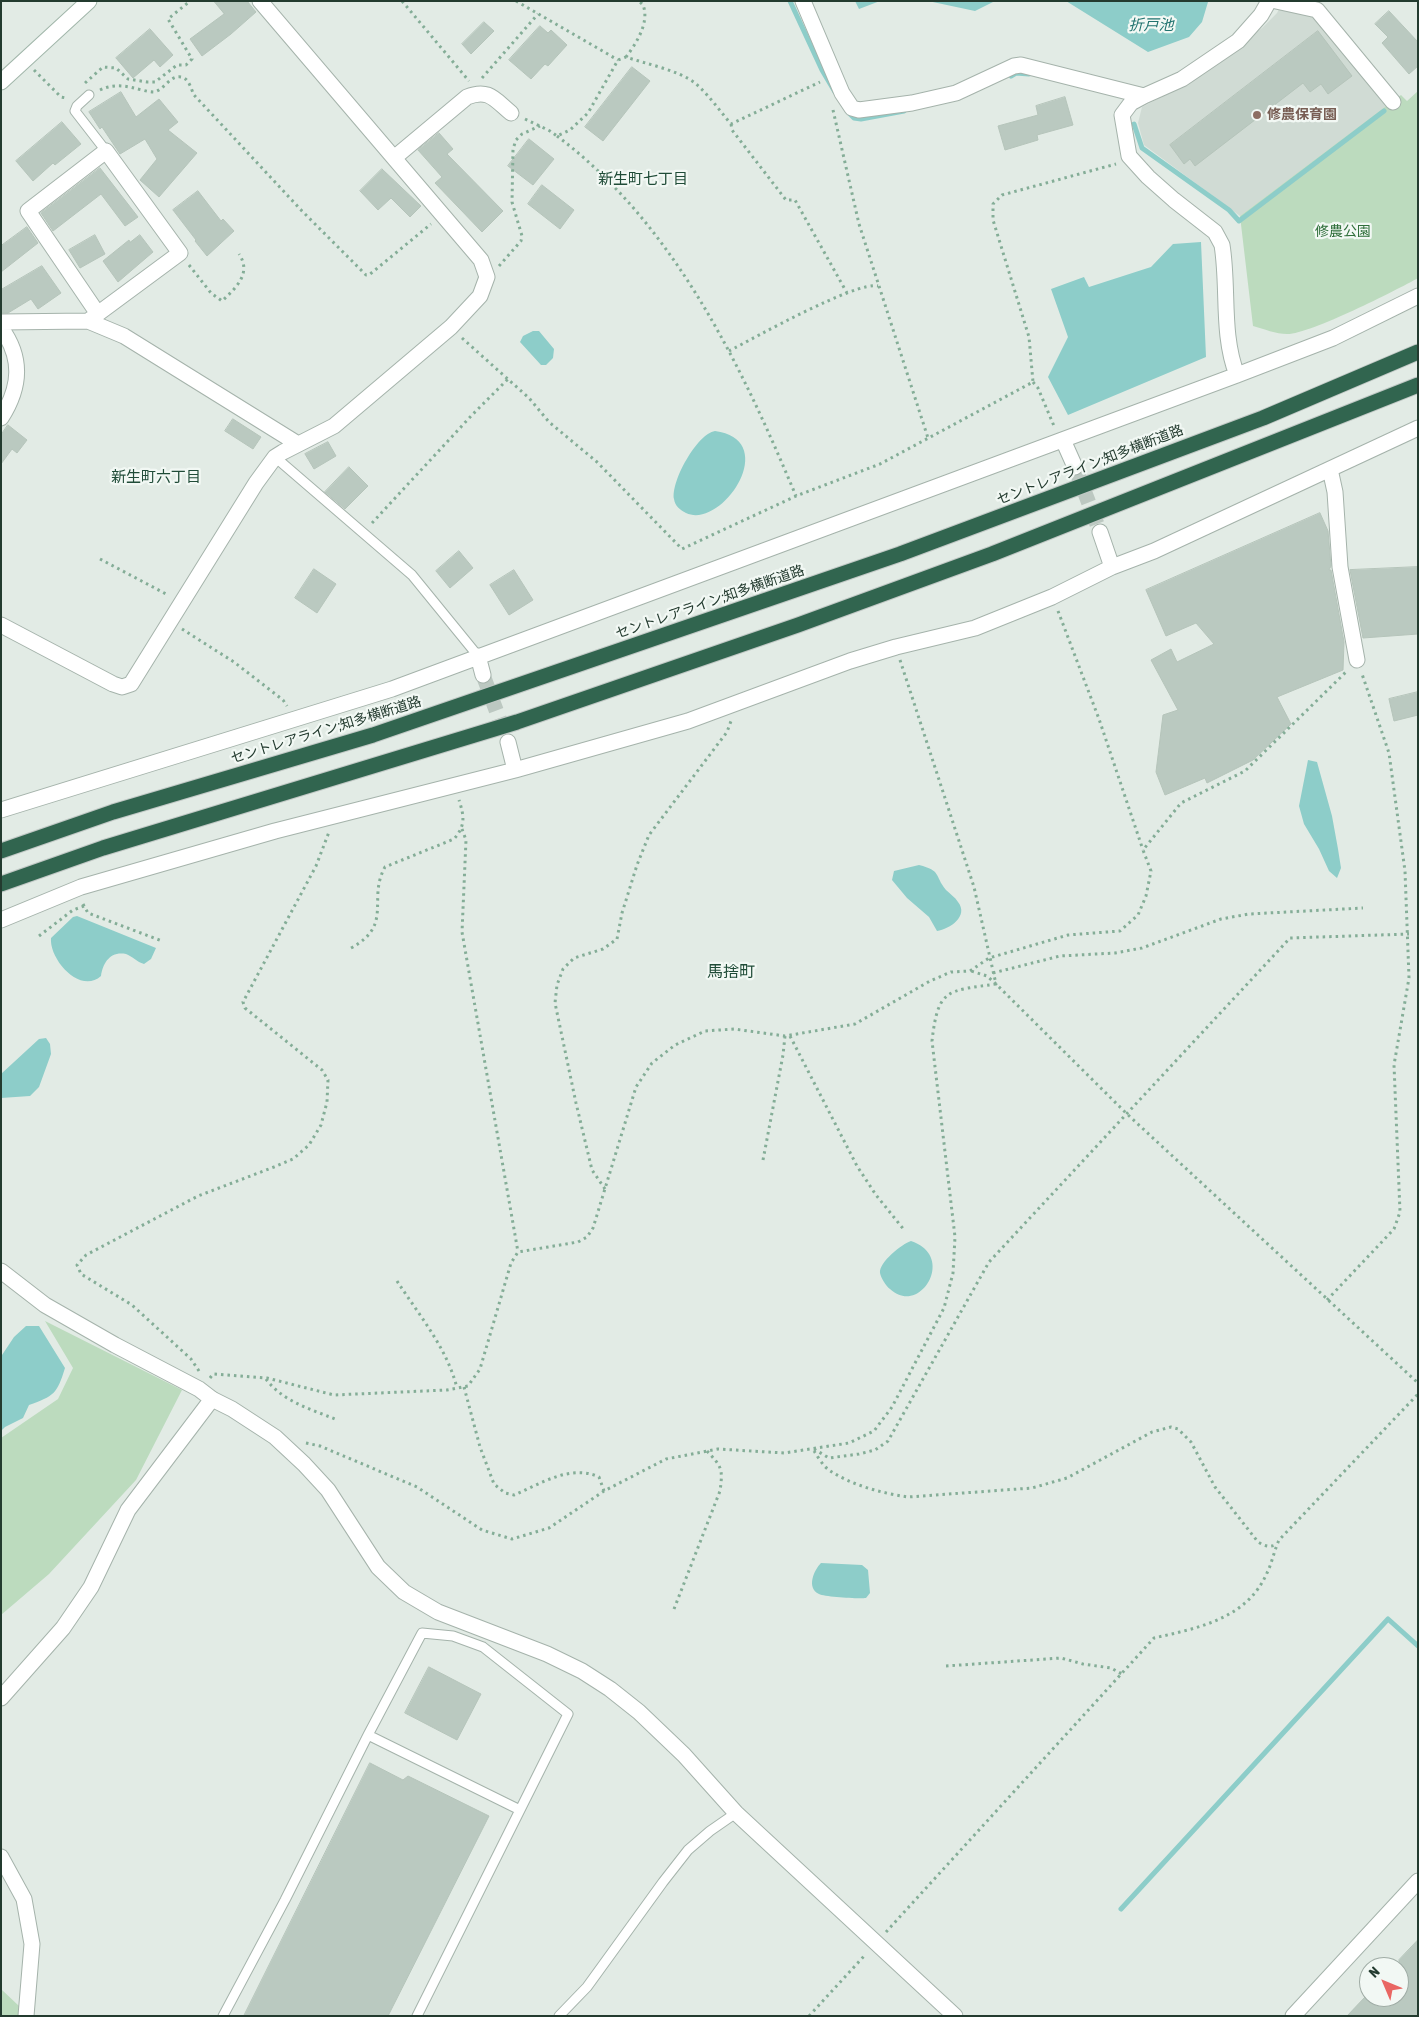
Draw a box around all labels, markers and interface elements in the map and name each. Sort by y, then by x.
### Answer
water label: 折戸池 [1129,16,1173,34]
place label: 修農保育園 [1267,107,1337,123]
marker: 修農保育園 [1251,109,1263,121]
district label: 新生町七丁目 [598,170,688,188]
park label: 修農公園 [1315,224,1371,240]
street label: セントレアライン;知多横断道路 [994,422,1186,508]
district label: 新生町六丁目 [111,468,201,486]
street label: セントレアライン;知多横断道路 [613,562,807,642]
street label: セントレアライン;知多横断道路 [229,693,423,767]
district label: 馬捨町 [707,962,755,982]
north arrow [1359,1957,1409,2007]
text: N [1366,1964,1383,1981]

